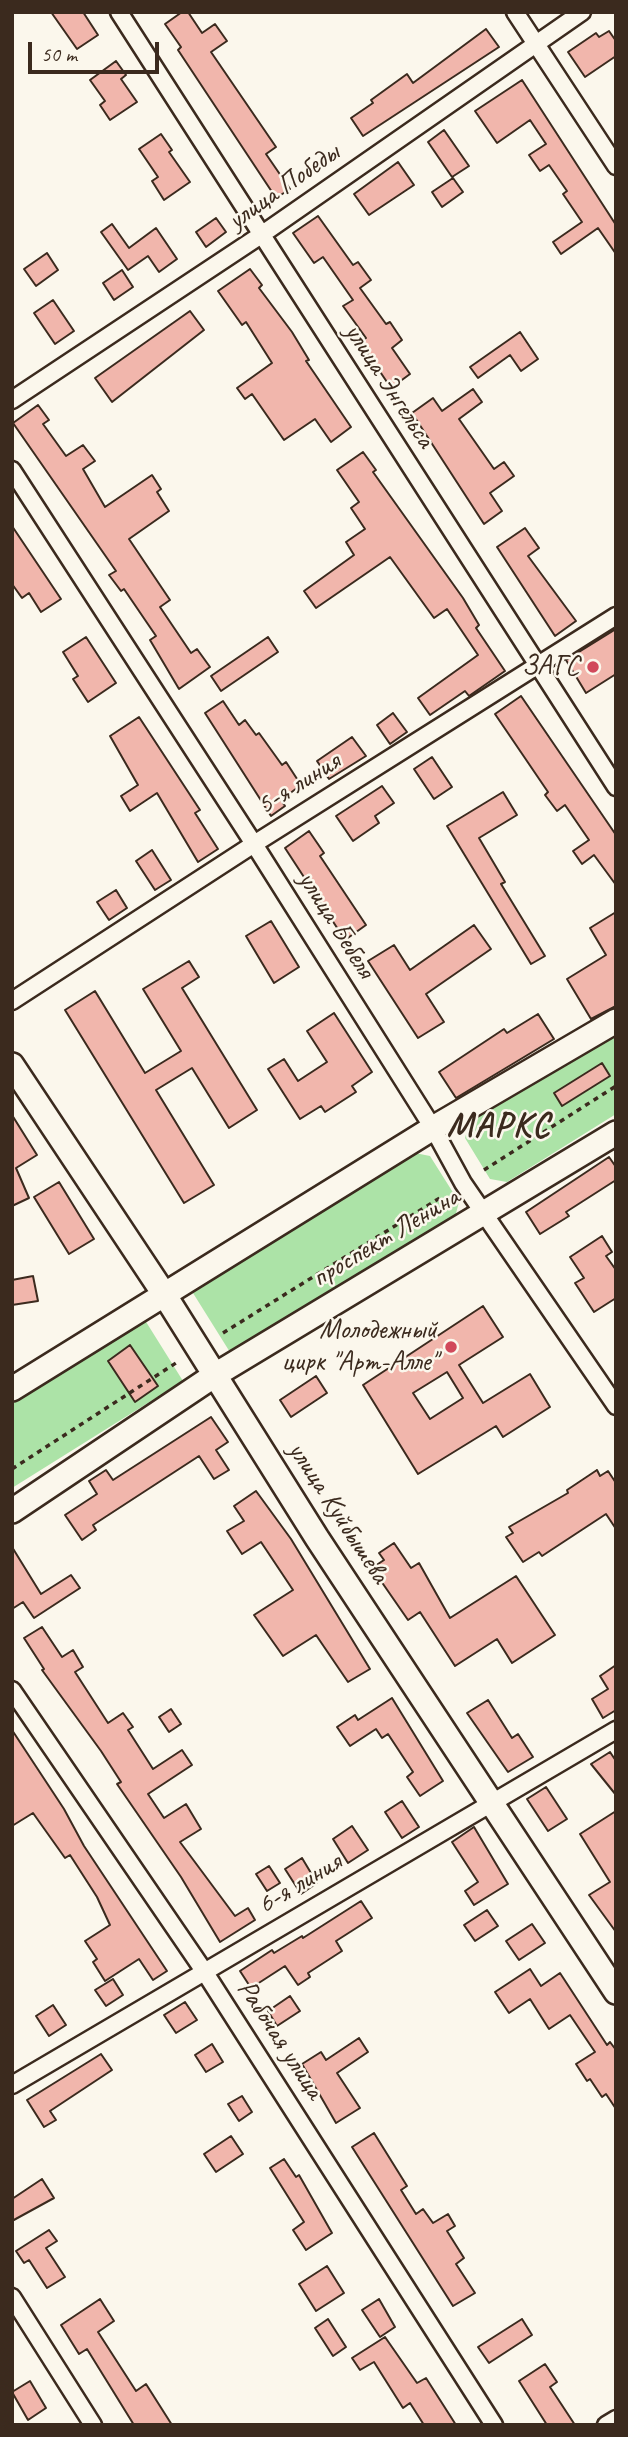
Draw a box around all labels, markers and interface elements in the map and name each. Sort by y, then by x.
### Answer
scale bar [32,28,163,72]
text: 50 m [41,41,77,67]
street label: улица Победы [222,136,346,238]
street label: улица Энгельса [336,317,442,455]
place label: ЗАГС [522,650,579,684]
marker: ЗАГС [585,659,601,675]
street label: 5-я линия [251,745,347,823]
street label: улица Бебеля [290,865,382,985]
district label: МАРКС [446,1106,552,1148]
street label: проспект Ленина [306,1181,466,1295]
place label: Молодежный цирк "Арт-Алле" [282,1314,437,1380]
marker: Молодежный цирк "Арт-Алле" [443,1339,459,1355]
street label: улица Куйбышева [280,1436,396,1590]
street label: 6-я линия [252,1846,348,1922]
street label: Рабочая улица [229,1974,331,2106]

